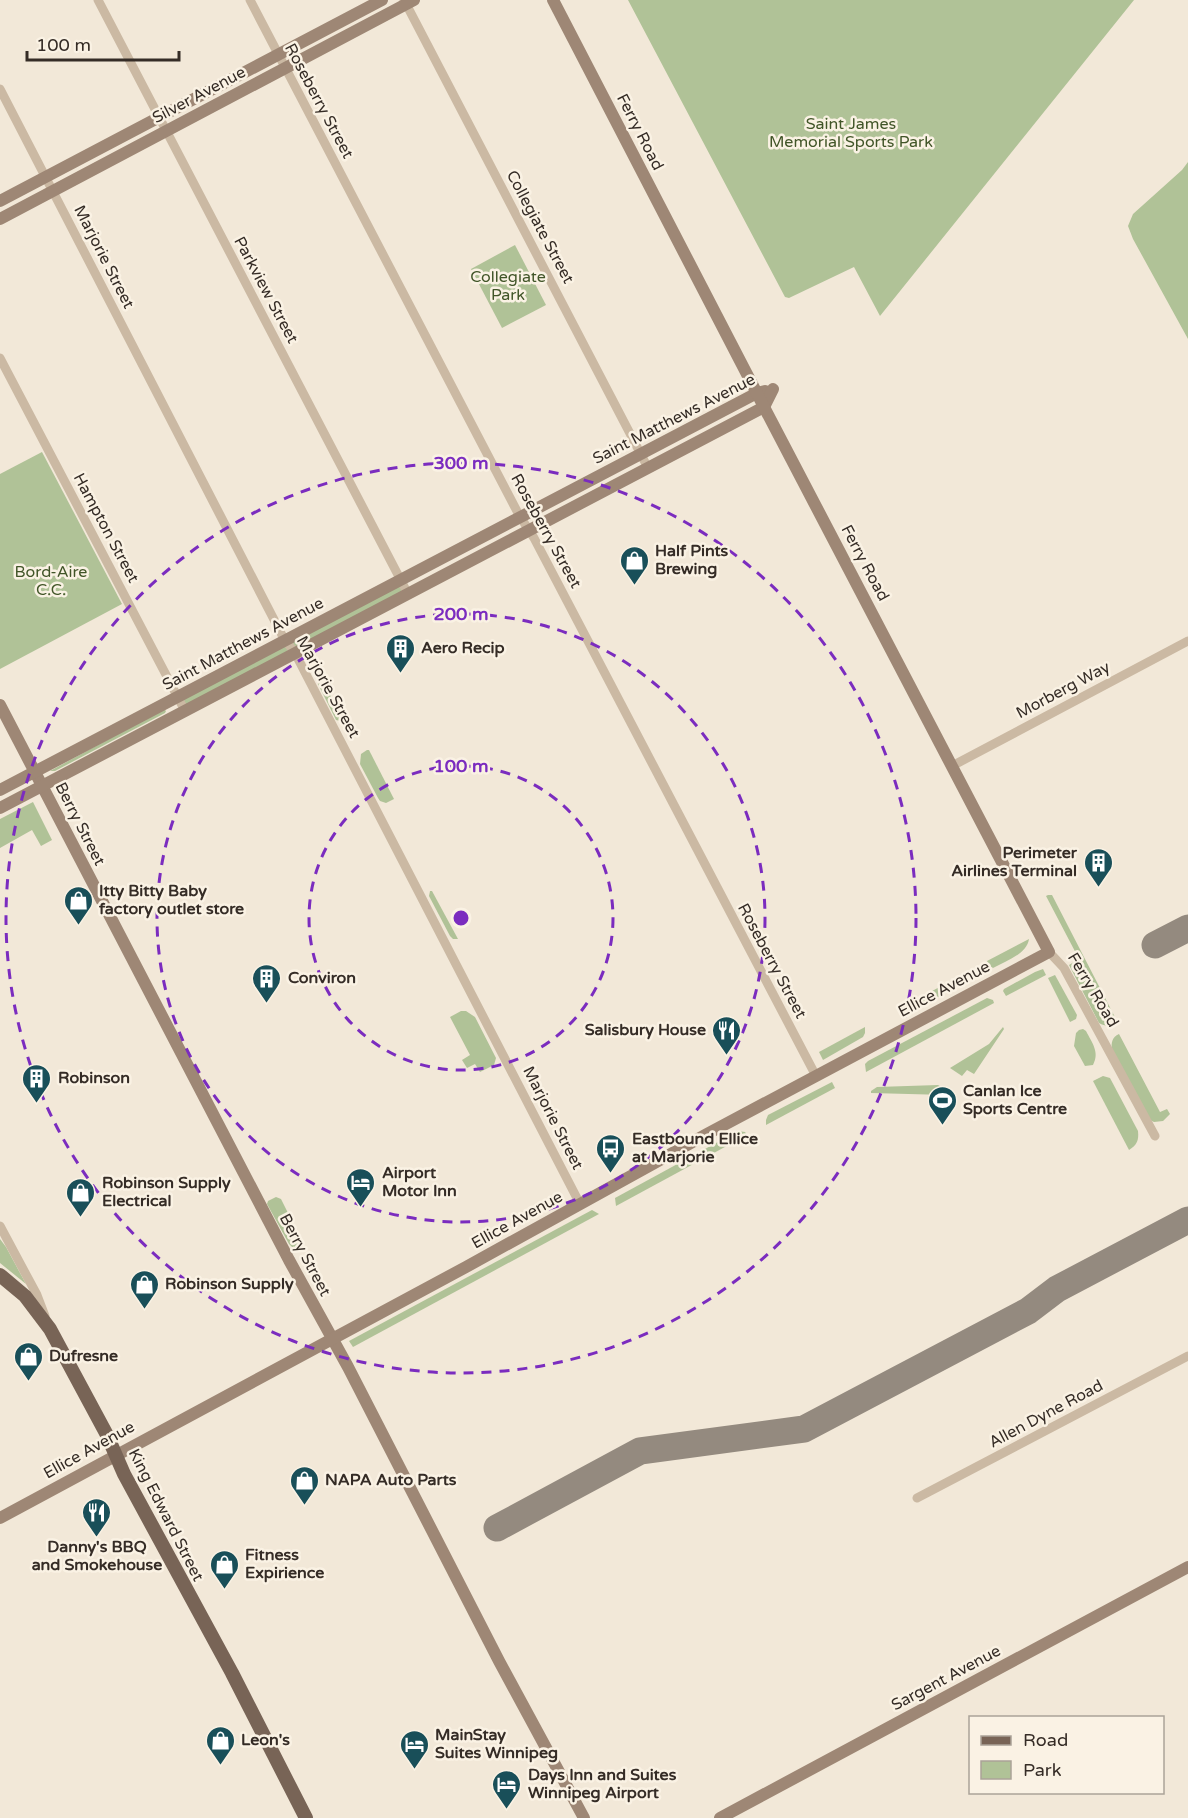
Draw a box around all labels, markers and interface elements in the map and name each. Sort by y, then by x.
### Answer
scale bar [27,24,178,62]
text: 100 m [36,34,91,56]
street label: Roseberry Street [280,40,358,162]
street label: Silver Avenue [149,62,249,128]
street label: Ferry Road [612,90,668,174]
park label: Saint James Memorial Sports Park [769,114,933,152]
street label: Collegiate Street [502,167,578,287]
street label: Marjorie Street [69,202,139,312]
street label: Parkview Street [229,233,303,347]
park label: Collegiate Park [470,267,546,305]
street label: Saint Matthews Avenue [589,369,759,469]
text: 300 m [433,452,489,474]
street label: Hampton Street [69,470,143,586]
street label: Roseberry Street [506,470,586,592]
street label: Ferry Road [837,521,893,605]
place label: Half Pints Brewing [655,541,729,579]
shop icon: Half Pints Brewing [618,544,650,586]
park label: Bord-Aire C.C. [15,562,87,600]
street label: Saint Matthews Avenue [159,593,327,695]
text: 200 m [433,603,489,625]
building icon: Aero Recip [384,632,416,674]
street label: Marjorie Street [292,633,364,741]
place label: Aero Recip [421,638,505,658]
street label: Morberg Way [1013,657,1114,723]
text: 100 m [433,755,489,777]
street label: Berry Street [50,779,110,869]
place label: Perimeter Airlines Terminal [951,843,1078,881]
building icon: Perimeter Airlines Terminal [1082,846,1114,888]
place label: Itty Bitty Baby factory outlet store [98,881,244,919]
shop icon: Itty Bitty Baby factory outlet store [62,884,94,926]
street label: Roseberry Street [733,900,811,1022]
centre of rings [451,908,471,928]
street label: Ferry Road [1063,949,1123,1031]
street label: Ellice Avenue [895,956,993,1022]
building icon: Conviron [251,962,283,1004]
place label: Conviron [288,968,356,988]
restaurant icon: Salisbury House [711,1014,743,1056]
place label: Salisbury House [585,1020,706,1040]
building icon: Robinson [21,1062,53,1104]
street label: Marjorie Street [518,1063,588,1173]
place label: Robinson [58,1068,130,1088]
place label: Canlan Ice Sports Centre [963,1081,1067,1119]
sports icon: Canlan Ice Sports Centre [926,1084,958,1126]
place label: Eastbound Ellice at Marjorie [632,1129,758,1167]
bus stop icon: Eastbound Ellice at Marjorie [595,1132,627,1174]
place label: Airport Motor Inn [382,1163,457,1201]
hotel icon: Airport Motor Inn [345,1166,377,1208]
place label: Robinson Supply Electrical [102,1173,231,1211]
shop icon: Robinson Supply Electrical [65,1176,97,1218]
street label: Ellice Avenue [468,1187,566,1253]
street label: Berry Street [275,1210,335,1300]
shop icon: Robinson Supply [128,1268,160,1310]
place label: Robinson Supply [165,1274,294,1294]
shop icon: Dufresne [12,1340,44,1382]
place label: Dufresne [49,1346,118,1366]
street label: Allen Dyne Road [985,1375,1107,1453]
street label: Ellice Avenue [40,1417,138,1483]
street label: King Edward Street [124,1445,208,1585]
shop icon: NAPA Auto Parts [288,1464,320,1506]
place label: NAPA Auto Parts [325,1470,457,1490]
restaurant icon: Danny's BBQ and Smokehouse [81,1496,113,1538]
place label: Danny's BBQ and Smokehouse [32,1537,162,1575]
place label: Fitness Expirience [245,1545,324,1583]
shop icon: Fitness Expirience [208,1548,240,1590]
street label: Sargent Avenue [888,1641,1004,1715]
legend [969,1716,1164,1794]
shop icon: Leon's [204,1724,236,1766]
place label: MainStay Suites Winnipeg [435,1725,558,1763]
hotel icon: MainStay Suites Winnipeg [398,1728,430,1770]
text: Road [1023,1729,1068,1751]
place label: Leon's [241,1730,290,1750]
text: Park [1023,1759,1062,1781]
place label: Days Inn and Suites Winnipeg Airport [528,1765,677,1803]
hotel icon: Days Inn and Suites Winnipeg Airport [491,1768,523,1810]

